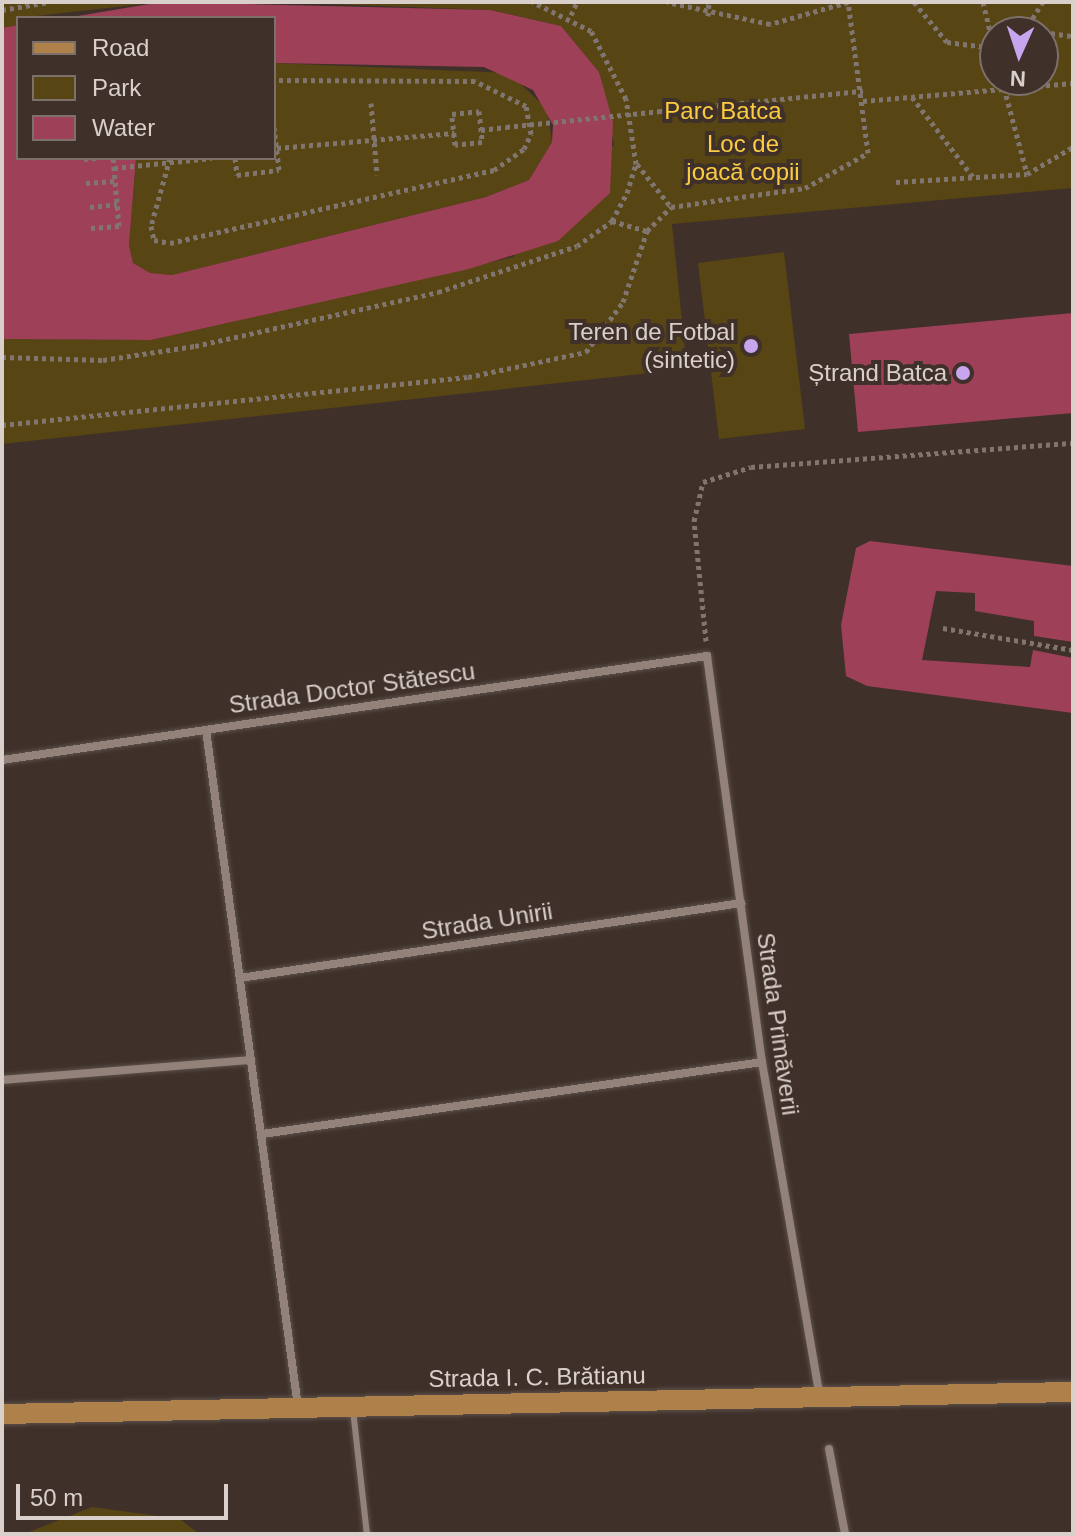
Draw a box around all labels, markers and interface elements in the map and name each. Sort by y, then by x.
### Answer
legend [16,16,276,160]
north arrow [979,16,1059,96]
text: Road [92,34,149,61]
text: N [1009,66,1026,91]
text: Park [92,74,141,101]
park label: Parc Batca [664,97,782,125]
text: Water [92,114,155,141]
park label: Loc de joacă copii [686,130,800,186]
place label: Teren de Fotbal (sintetic) [568,318,735,374]
marker: Teren de Fotbal (sintetic) [742,337,760,355]
place label: Ștrand Batca [808,359,947,387]
marker: Ștrand Batca [954,364,972,382]
street label: Strada Doctor Stătescu [227,656,477,720]
street label: Strada Unirii [420,896,554,946]
street label: Strada Primăverii [751,931,805,1117]
street label: Strada I. C. Brătianu [428,1361,646,1393]
scale bar [20,1468,232,1518]
text: 50 m [30,1484,83,1511]

